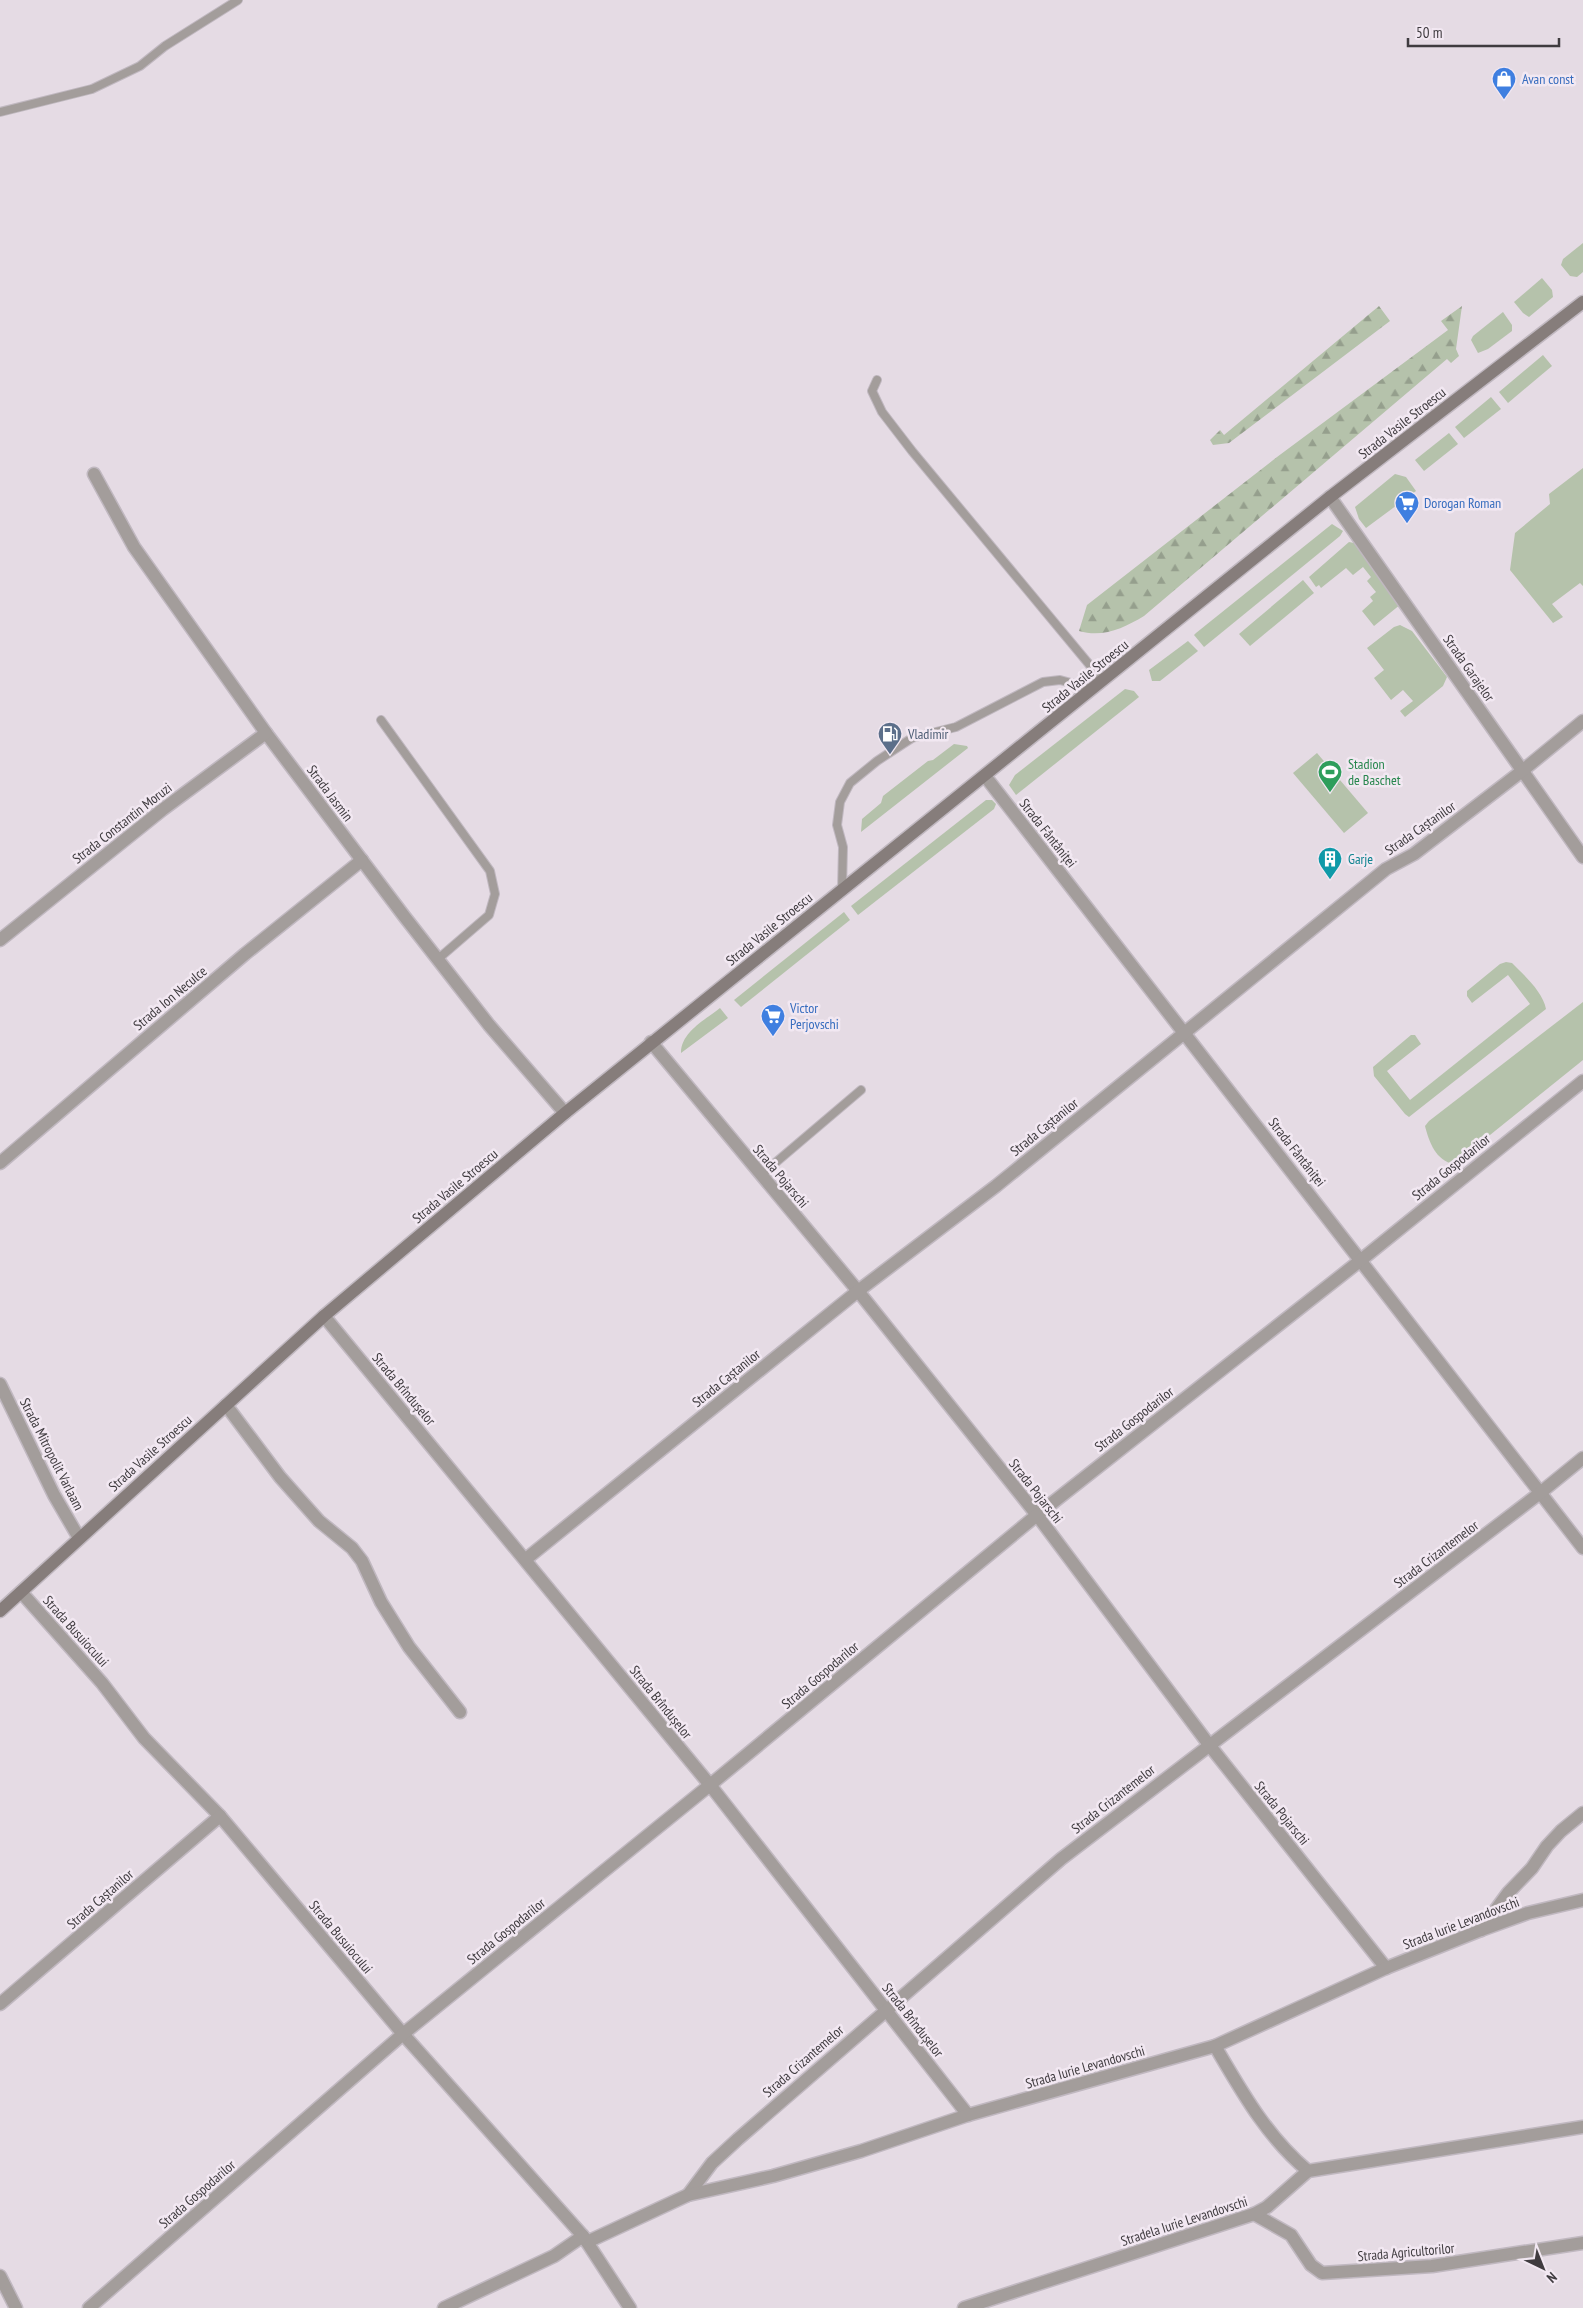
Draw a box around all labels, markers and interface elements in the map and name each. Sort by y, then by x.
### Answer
scale bar [1408,15,1559,47]
text: 50 m [1416,23,1442,42]
shop icon: Avan const [1491,66,1517,100]
place label: Avan const [1522,70,1574,88]
street label: Strada Vasile Stroescu [1355,383,1449,463]
supermarket icon: Dorogan Roman [1394,490,1420,524]
place label: Dorogan Roman [1424,494,1501,512]
street label: Strada Garajelor [1439,631,1499,705]
street label: Strada Vasile Stroescu [1038,636,1132,716]
fuel station icon: Vladimir [877,721,903,755]
place label: Vladimir [907,725,949,743]
place label: Stadion de Baschet [1348,755,1401,789]
sports icon: Stadion de Baschet [1317,759,1343,793]
street label: Strada Jasmin [303,761,357,825]
street label: Strada Constantin Moruzi [69,779,175,867]
street label: Strada Fântâniței [1015,795,1081,871]
street label: Strada Caștanilor [1381,797,1459,859]
building icon: Garje [1317,846,1343,880]
place label: Garje [1348,850,1373,868]
street label: Strada Vasile Stroescu [722,889,816,969]
street label: Strada Ion Neculce [130,962,211,1034]
place label: Victor Perjovschi [789,999,839,1033]
supermarket icon: Victor Perjovschi [760,1003,786,1037]
street label: Strada Caștanilor [1006,1094,1082,1160]
street label: Strada Fântâniței [1264,1114,1330,1190]
street label: Strada Gospodarilor [1408,1130,1494,1204]
street label: Strada Pojarschi [749,1141,813,1211]
street label: Strada Vasile Stroescu [409,1145,501,1227]
street label: Strada Caștanilor [688,1345,764,1411]
street label: Strada Brîndușelor [368,1349,440,1429]
street label: Strada Gospodarilor [1091,1382,1177,1455]
street label: Strada Mitropolit Varlaam [16,1395,88,1513]
street label: Strada Vasile Stroescu [105,1411,195,1495]
street label: Strada Pojarschi [1005,1455,1067,1527]
street label: Strada Crizantemelor [1390,1516,1482,1592]
street label: Strada Busuiocului [39,1592,113,1670]
street label: Strada Gospodarilor [778,1637,862,1713]
street label: Strada Brîndușelor [626,1662,696,1742]
street label: Strada Crizantemelor [1068,1761,1159,1837]
street label: Strada Pojarschi [1251,1777,1313,1849]
street label: Strada Caștanilor [63,1865,137,1933]
street label: Strada Iurie Levandovschi [1400,1893,1522,1953]
street label: Strada Gospodarilor [463,1894,549,1968]
street label: Strada Busuiocului [305,1897,377,1977]
street label: Strada Brîndușelor [878,1979,948,2061]
street label: Strada Crizantemelor [759,2021,847,2101]
street label: Strada Iurie Levandovschi [1023,2041,1147,2093]
street label: Strada Gospodarilor [155,2156,239,2232]
street label: Stradela Iurie Levandovschi [1118,2192,1250,2250]
street label: Strada Agricultorilor [1357,2239,1455,2265]
north arrow [1518,2243,1568,2293]
text: N [1543,2268,1561,2287]

